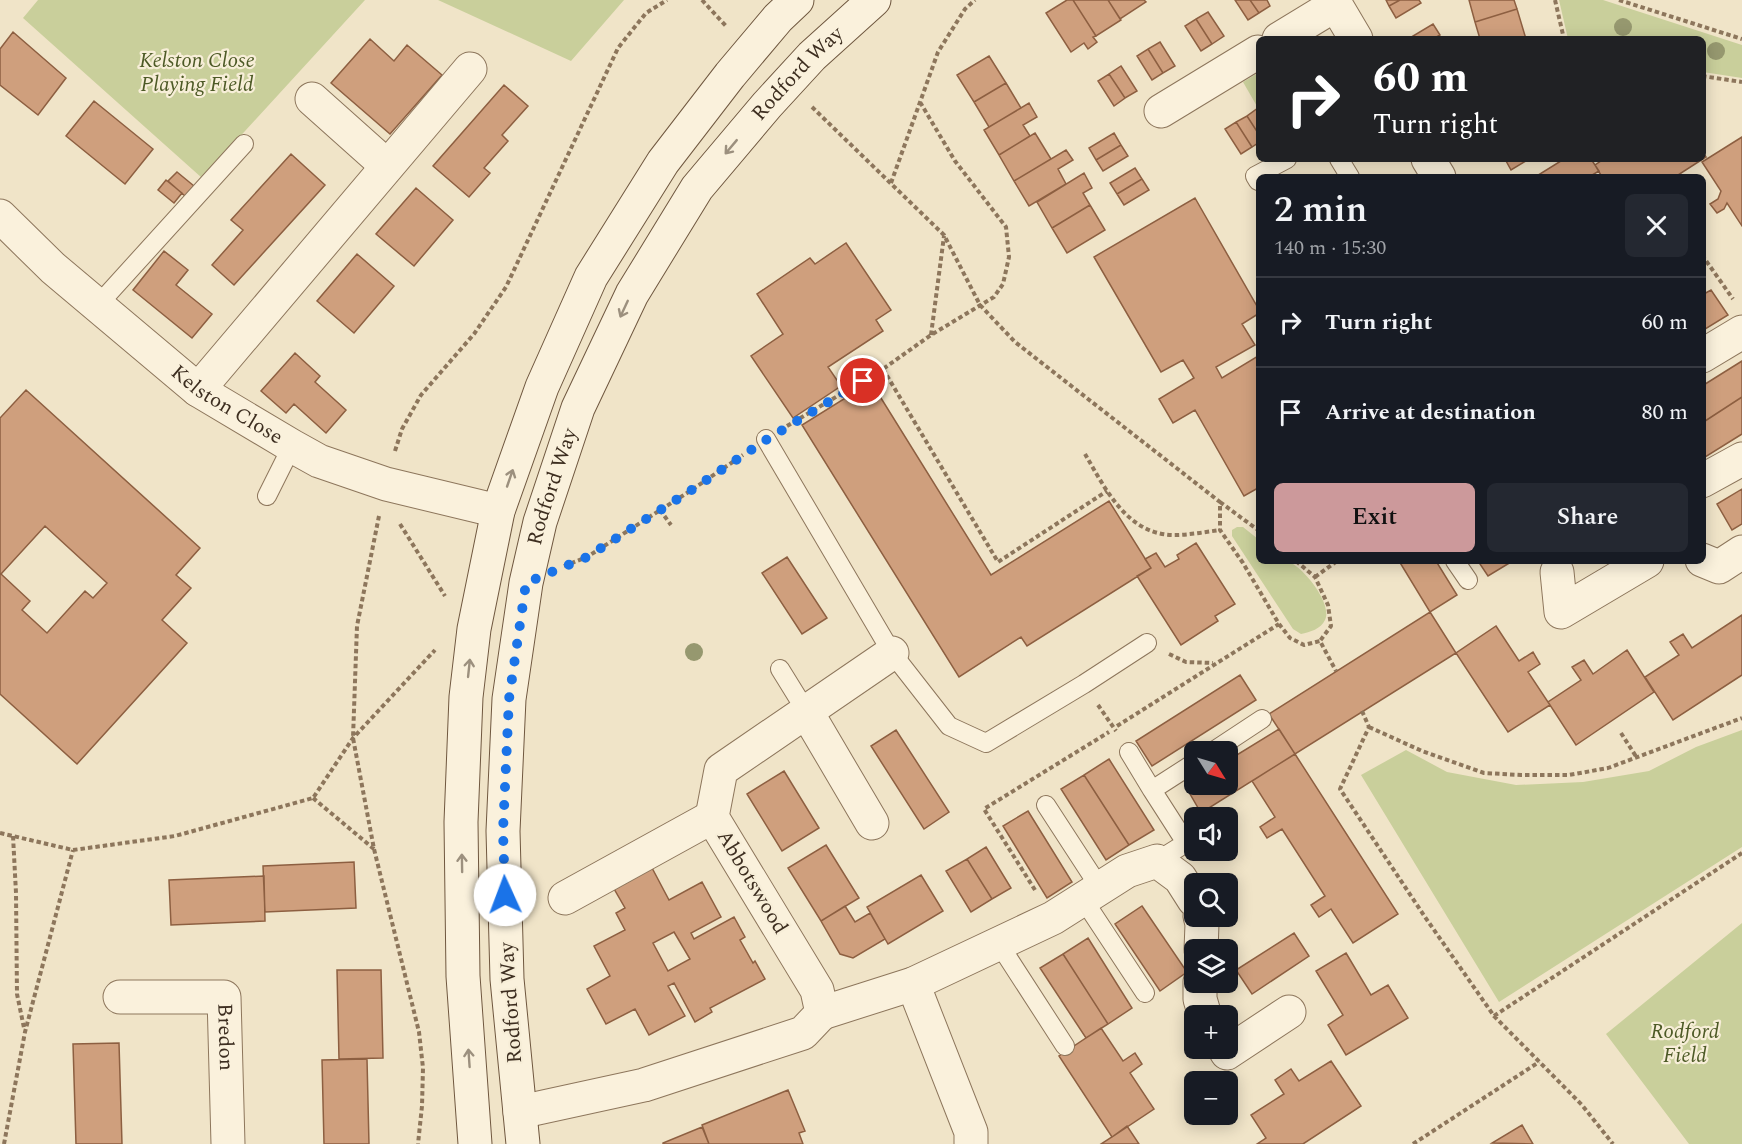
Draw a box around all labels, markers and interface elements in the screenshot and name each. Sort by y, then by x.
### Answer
street label: Rodford Way [744,18,852,128]
park label: Kelston Close Playing Field [139,45,255,101]
text: 60 m [1373,47,1468,110]
icon: right [1274,60,1352,138]
text: Turn right [1373,104,1498,146]
one-way arrow [725,139,738,155]
text: 2 min [1274,183,1367,238]
button: close [1625,194,1688,257]
text: 140 m · 15:30 [1274,233,1386,263]
one-way arrow [618,300,630,318]
icon: right [1274,306,1307,339]
text: Turn right [1325,306,1432,339]
text: 60 m [1642,306,1688,339]
pin [837,355,888,406]
street label: Kelston Close [163,357,289,453]
icon: arrive [846,364,879,397]
icon: arrive [1274,396,1307,429]
text: Arrive at destination [1325,396,1536,429]
text: 80 m [1642,396,1688,429]
street label: Rodford Way [519,423,586,548]
one-way arrow [505,469,516,488]
button: Exit [1274,483,1475,552]
button: Share [1487,483,1688,552]
one-way arrow [464,659,475,679]
north arrow [1184,741,1238,795]
map controls [1184,741,1238,1125]
button: sound [1184,807,1238,861]
street label: Abbotswood [708,824,796,940]
one-way arrow [456,854,468,874]
position arrow [473,863,537,927]
button: search [1184,873,1238,927]
button: layers [1184,939,1238,993]
street label: Rodford Way [491,940,531,1065]
street label: Bredon [208,1003,242,1071]
button: + [1184,1005,1238,1059]
park label: Rodford Field [1651,1016,1720,1072]
one-way arrow [464,1048,475,1068]
button: − [1184,1071,1238,1125]

